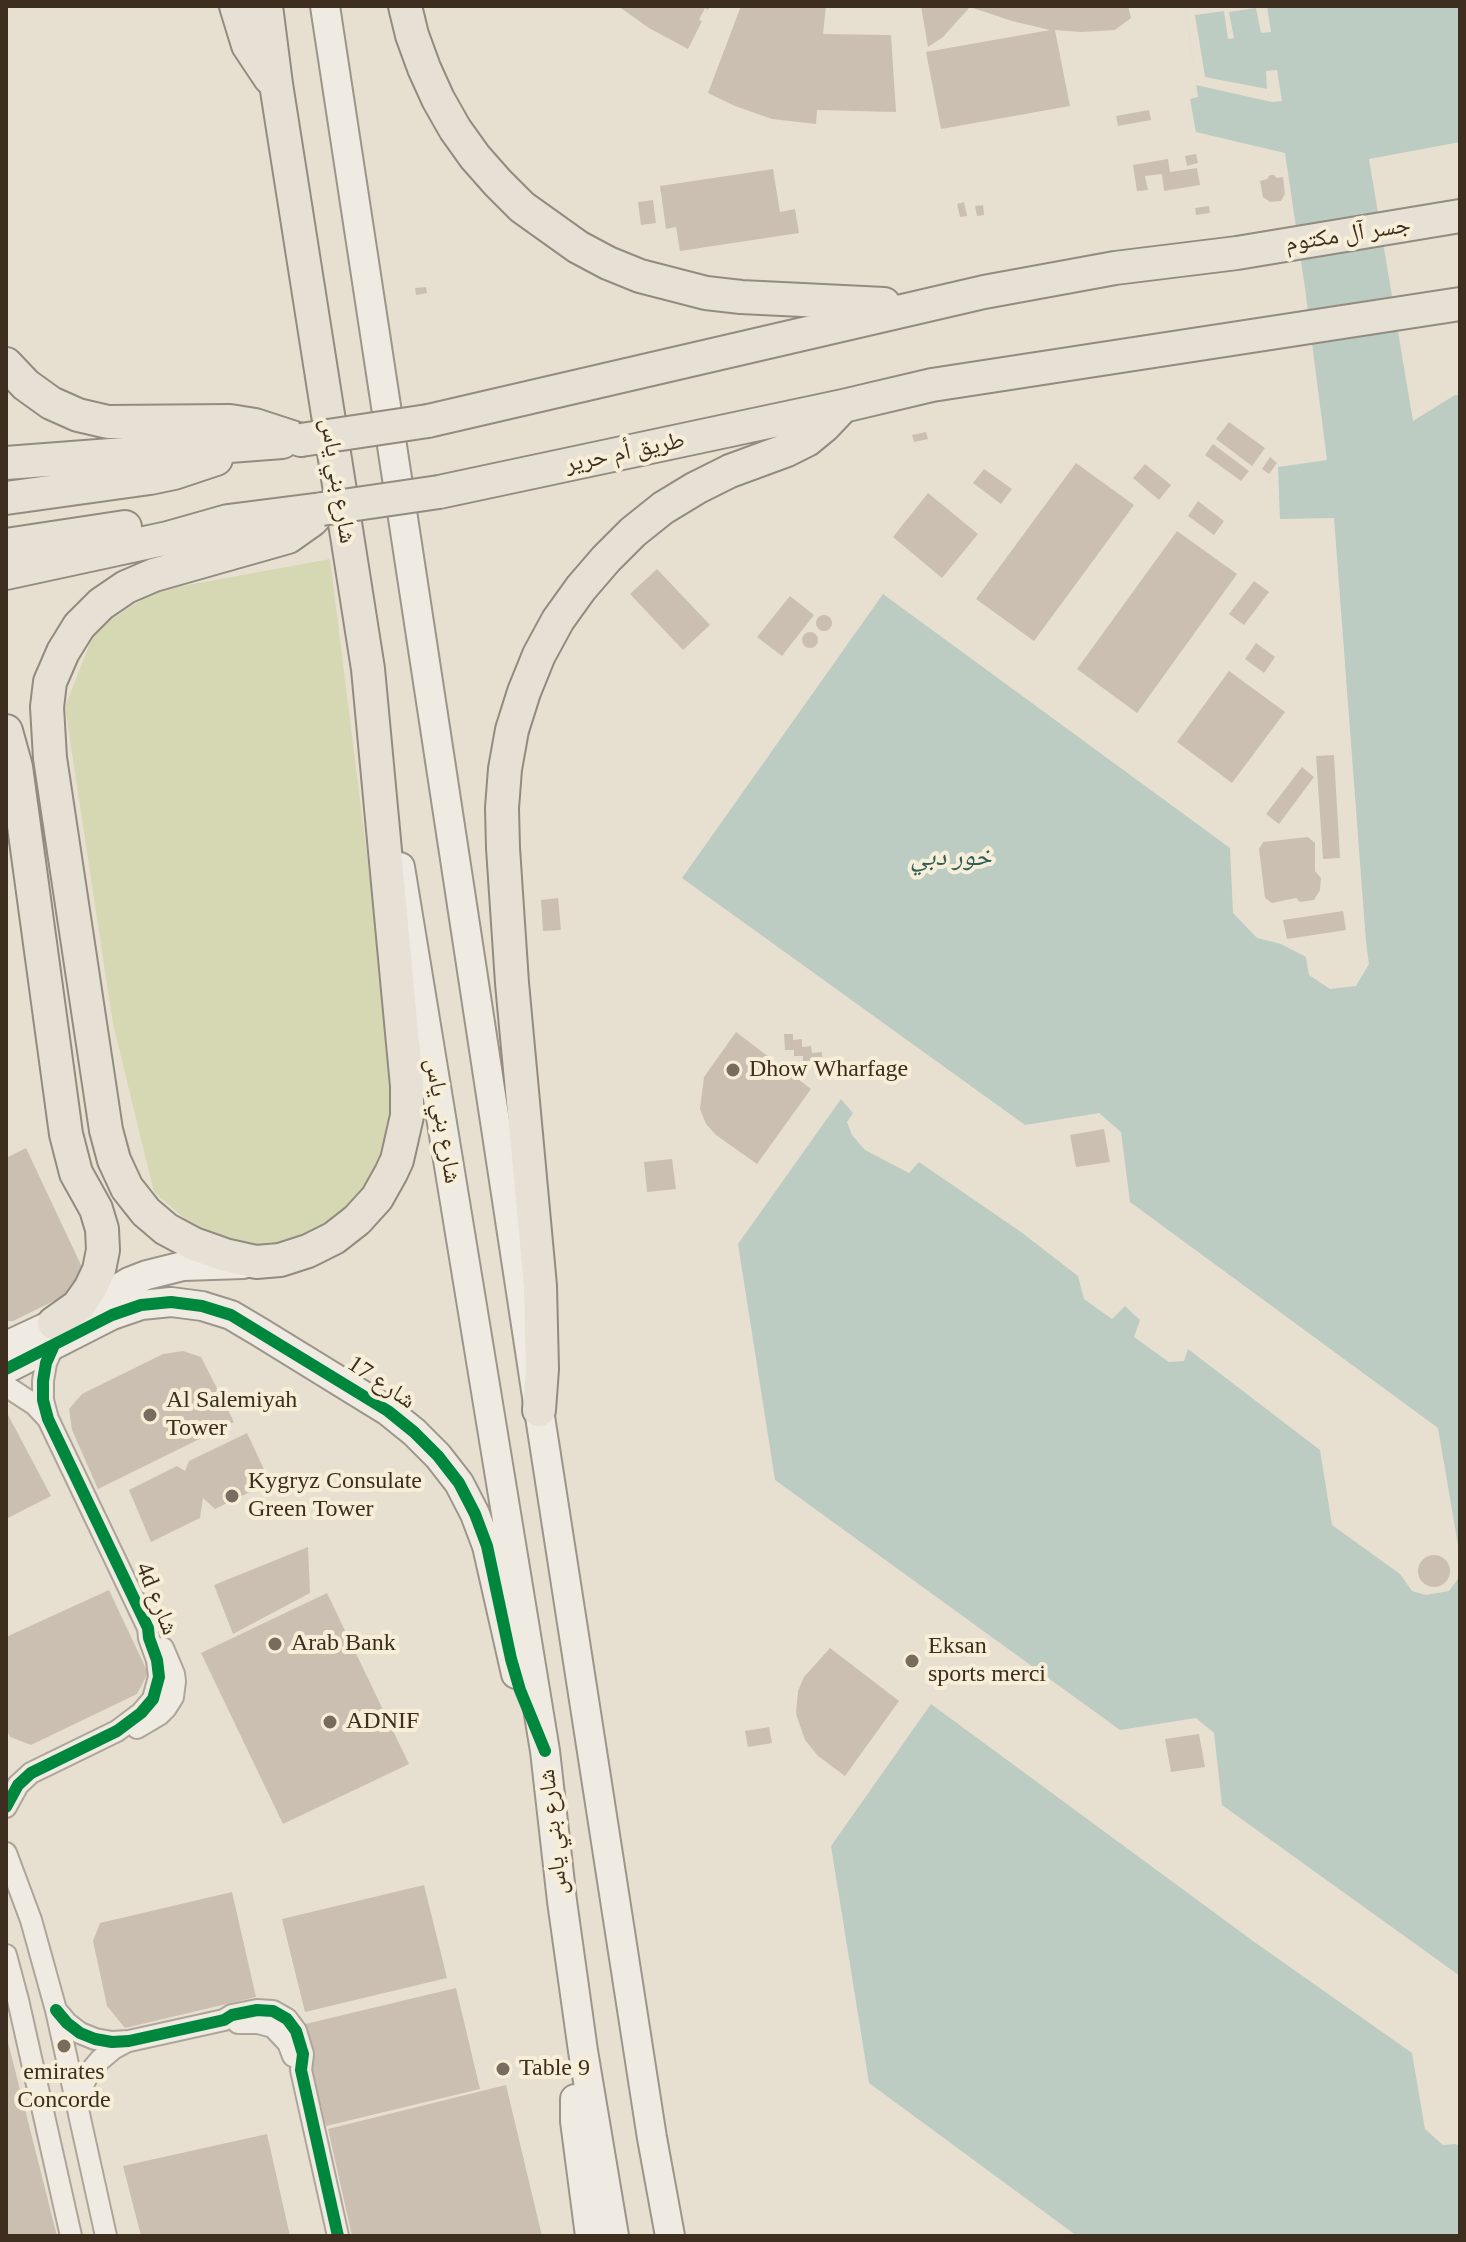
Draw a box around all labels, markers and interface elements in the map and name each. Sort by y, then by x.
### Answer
street label: جسر آل مكتوم [1283,211,1413,259]
street label: شارع بني ياس [313,416,361,546]
street label: طريق أم حرير [563,426,687,480]
water label: خور دبي [910,842,992,874]
street label: شارع بني ياس [418,1056,466,1186]
place label: Dhow Wharfage [749,1056,908,1084]
marker: Dhow Wharfage [724,1061,742,1079]
street label: شارع 17 [342,1350,420,1416]
place label: Al Salemiyah Tower [166,1387,297,1443]
marker: Al Salemiyah Tower [141,1406,159,1424]
place label: Kygryz Consulate Green Tower [248,1468,422,1524]
marker: Kygryz Consulate Green Tower [223,1487,241,1505]
street label: 4d شارع [128,1559,184,1639]
place label: Arab Bank [291,1630,396,1658]
place label: Eksan sports merci [928,1633,1046,1689]
marker: Arab Bank [266,1635,284,1653]
marker: Eksan sports merci [903,1652,921,1670]
place label: ADNIF [346,1708,419,1736]
marker: ADNIF [321,1713,339,1731]
street label: شارع بني ياس [533,1768,575,1896]
marker: emirates Concorde [55,2037,73,2055]
place label: Table 9 [519,2055,590,2083]
place label: emirates Concorde [17,2059,111,2115]
marker: Table 9 [494,2060,512,2078]

